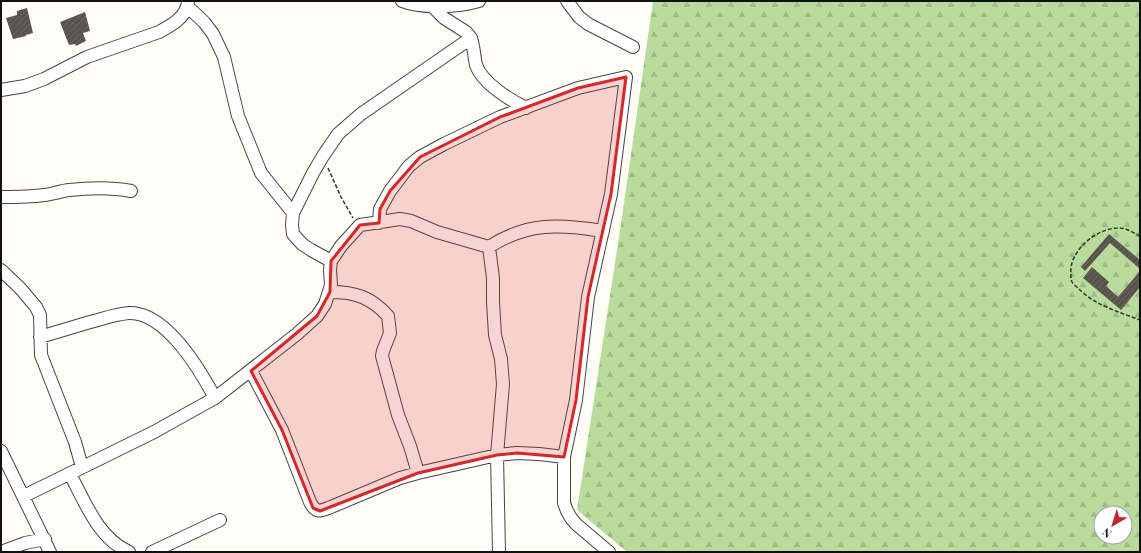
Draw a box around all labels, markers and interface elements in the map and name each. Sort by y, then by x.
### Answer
north arrow [1093,505,1133,545]
text: N [1099,525,1114,542]

